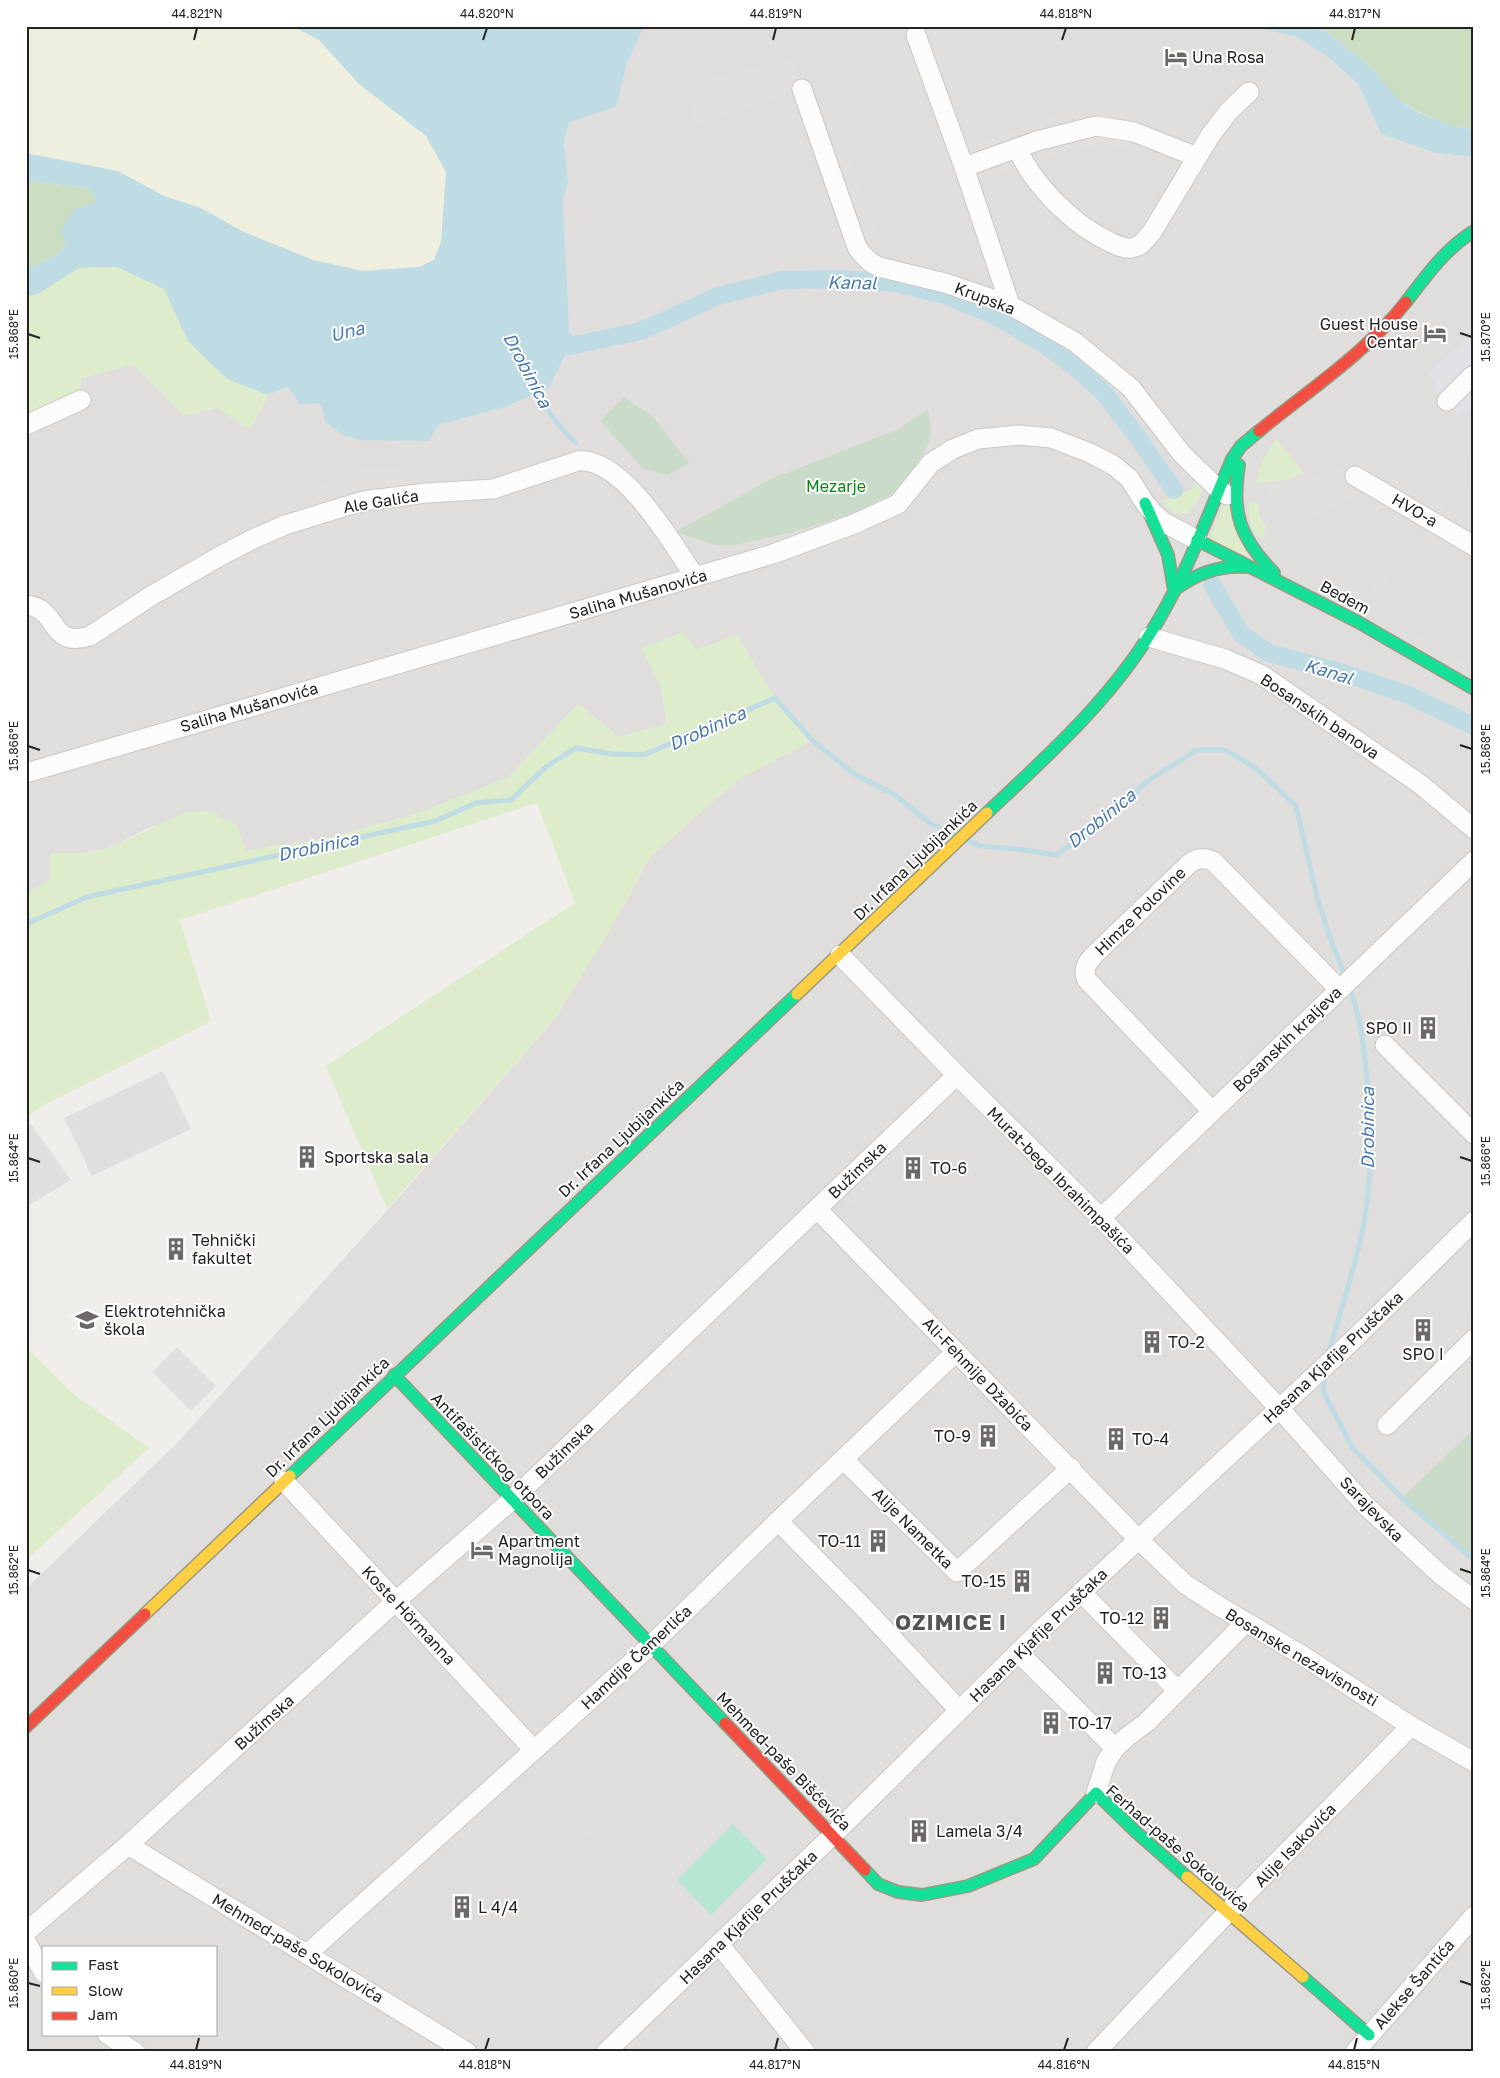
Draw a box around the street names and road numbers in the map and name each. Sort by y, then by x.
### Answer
street label: Krupska [952,277,1018,319]
street label: Ale Galića [342,485,420,517]
street label: HVO-a [1389,489,1441,531]
street label: Saliha Mušanovića [567,565,709,623]
street label: Bedem [1317,576,1373,618]
street label: Bosanskih banova [1257,669,1383,763]
street label: Saliha Mušanovića [178,678,320,736]
street label: Dr. Irfana Ljubijankića [849,796,981,924]
street label: Himze Polovine [1090,863,1190,959]
street label: Bosanskih kraljeva [1228,982,1346,1096]
street label: Dr. Irfana Ljubijankića [554,1074,688,1202]
street label: Murat-bega Ibrahimpašića [983,1102,1139,1258]
street label: Bužimska [824,1137,890,1203]
street label: Hasana Kjafije Pruščaka [1259,1287,1407,1427]
street label: Ali-Fehmije Džabića [919,1313,1037,1435]
street label: Dr. Irfana Ljubijankića [261,1353,393,1481]
street label: Antifašističkog otpora [427,1388,559,1524]
street label: Bužimska [531,1417,597,1483]
street label: Sarajevska [1336,1472,1408,1546]
street label: Alije Nametka [868,1483,958,1573]
street label: Koste Hörmanna [358,1561,460,1669]
street label: Hasana Kjafije Pruščaka [965,1564,1111,1706]
street label: Hamdije Čemerlića [576,1601,696,1713]
street label: Bosanske nezavisnosti [1222,1603,1382,1711]
street label: Mehmed-paše Bišćevića [713,1687,855,1835]
street label: Bužimska [230,1690,298,1754]
street label: Ferhad-paše Sokolovića [1102,1780,1254,1916]
street label: Alije Isakovića [1250,1799,1340,1891]
street label: Hasana Kjafije Pruščaka [675,1846,821,1988]
street label: Mehmed-paše Sokolovića [209,1889,387,2007]
street label: Alekse Šantića [1369,1935,1459,2033]

